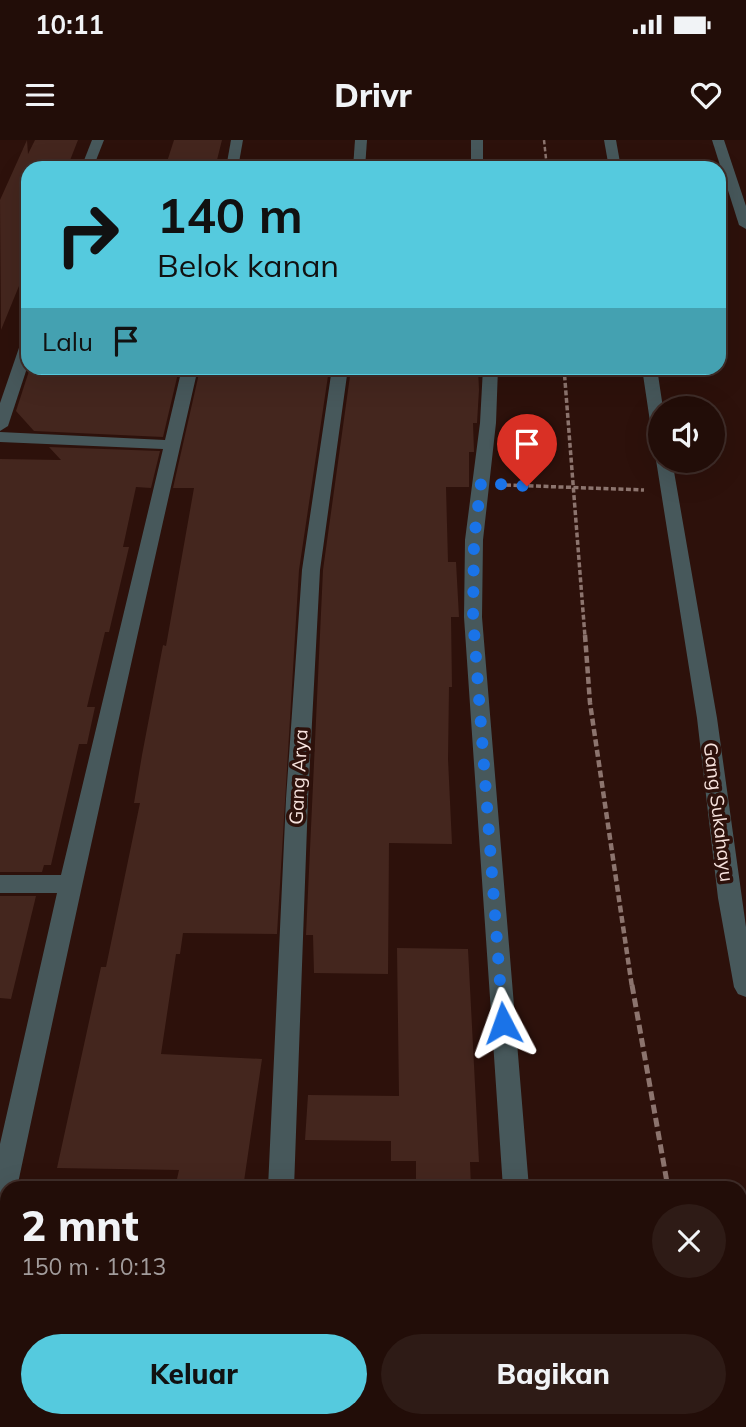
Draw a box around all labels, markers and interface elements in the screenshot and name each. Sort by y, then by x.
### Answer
text: 10:11 [35,8,104,41]
text: Drivr [334,75,412,115]
icon: menu [21,76,59,114]
icon: heart [687,76,725,114]
text: 140 m [157,184,303,245]
icon: right [42,189,133,280]
text: Belok kanan [157,245,339,285]
icon: arrive [107,322,145,360]
text: Lalu [42,325,93,358]
map controls [648,396,725,473]
button: sound [648,396,725,473]
pin [497,414,557,486]
icon: arrive [508,425,546,463]
street label: Gang Arya [284,729,312,825]
street label: Gang Sukahayu [699,741,739,883]
position arrow [466,986,540,1060]
text: 2 mnt [21,1199,139,1252]
button: close [652,1204,726,1278]
text: 150 m · 10:13 [21,1252,166,1281]
button: Keluar [21,1334,367,1414]
button: Bagikan [381,1334,726,1414]

